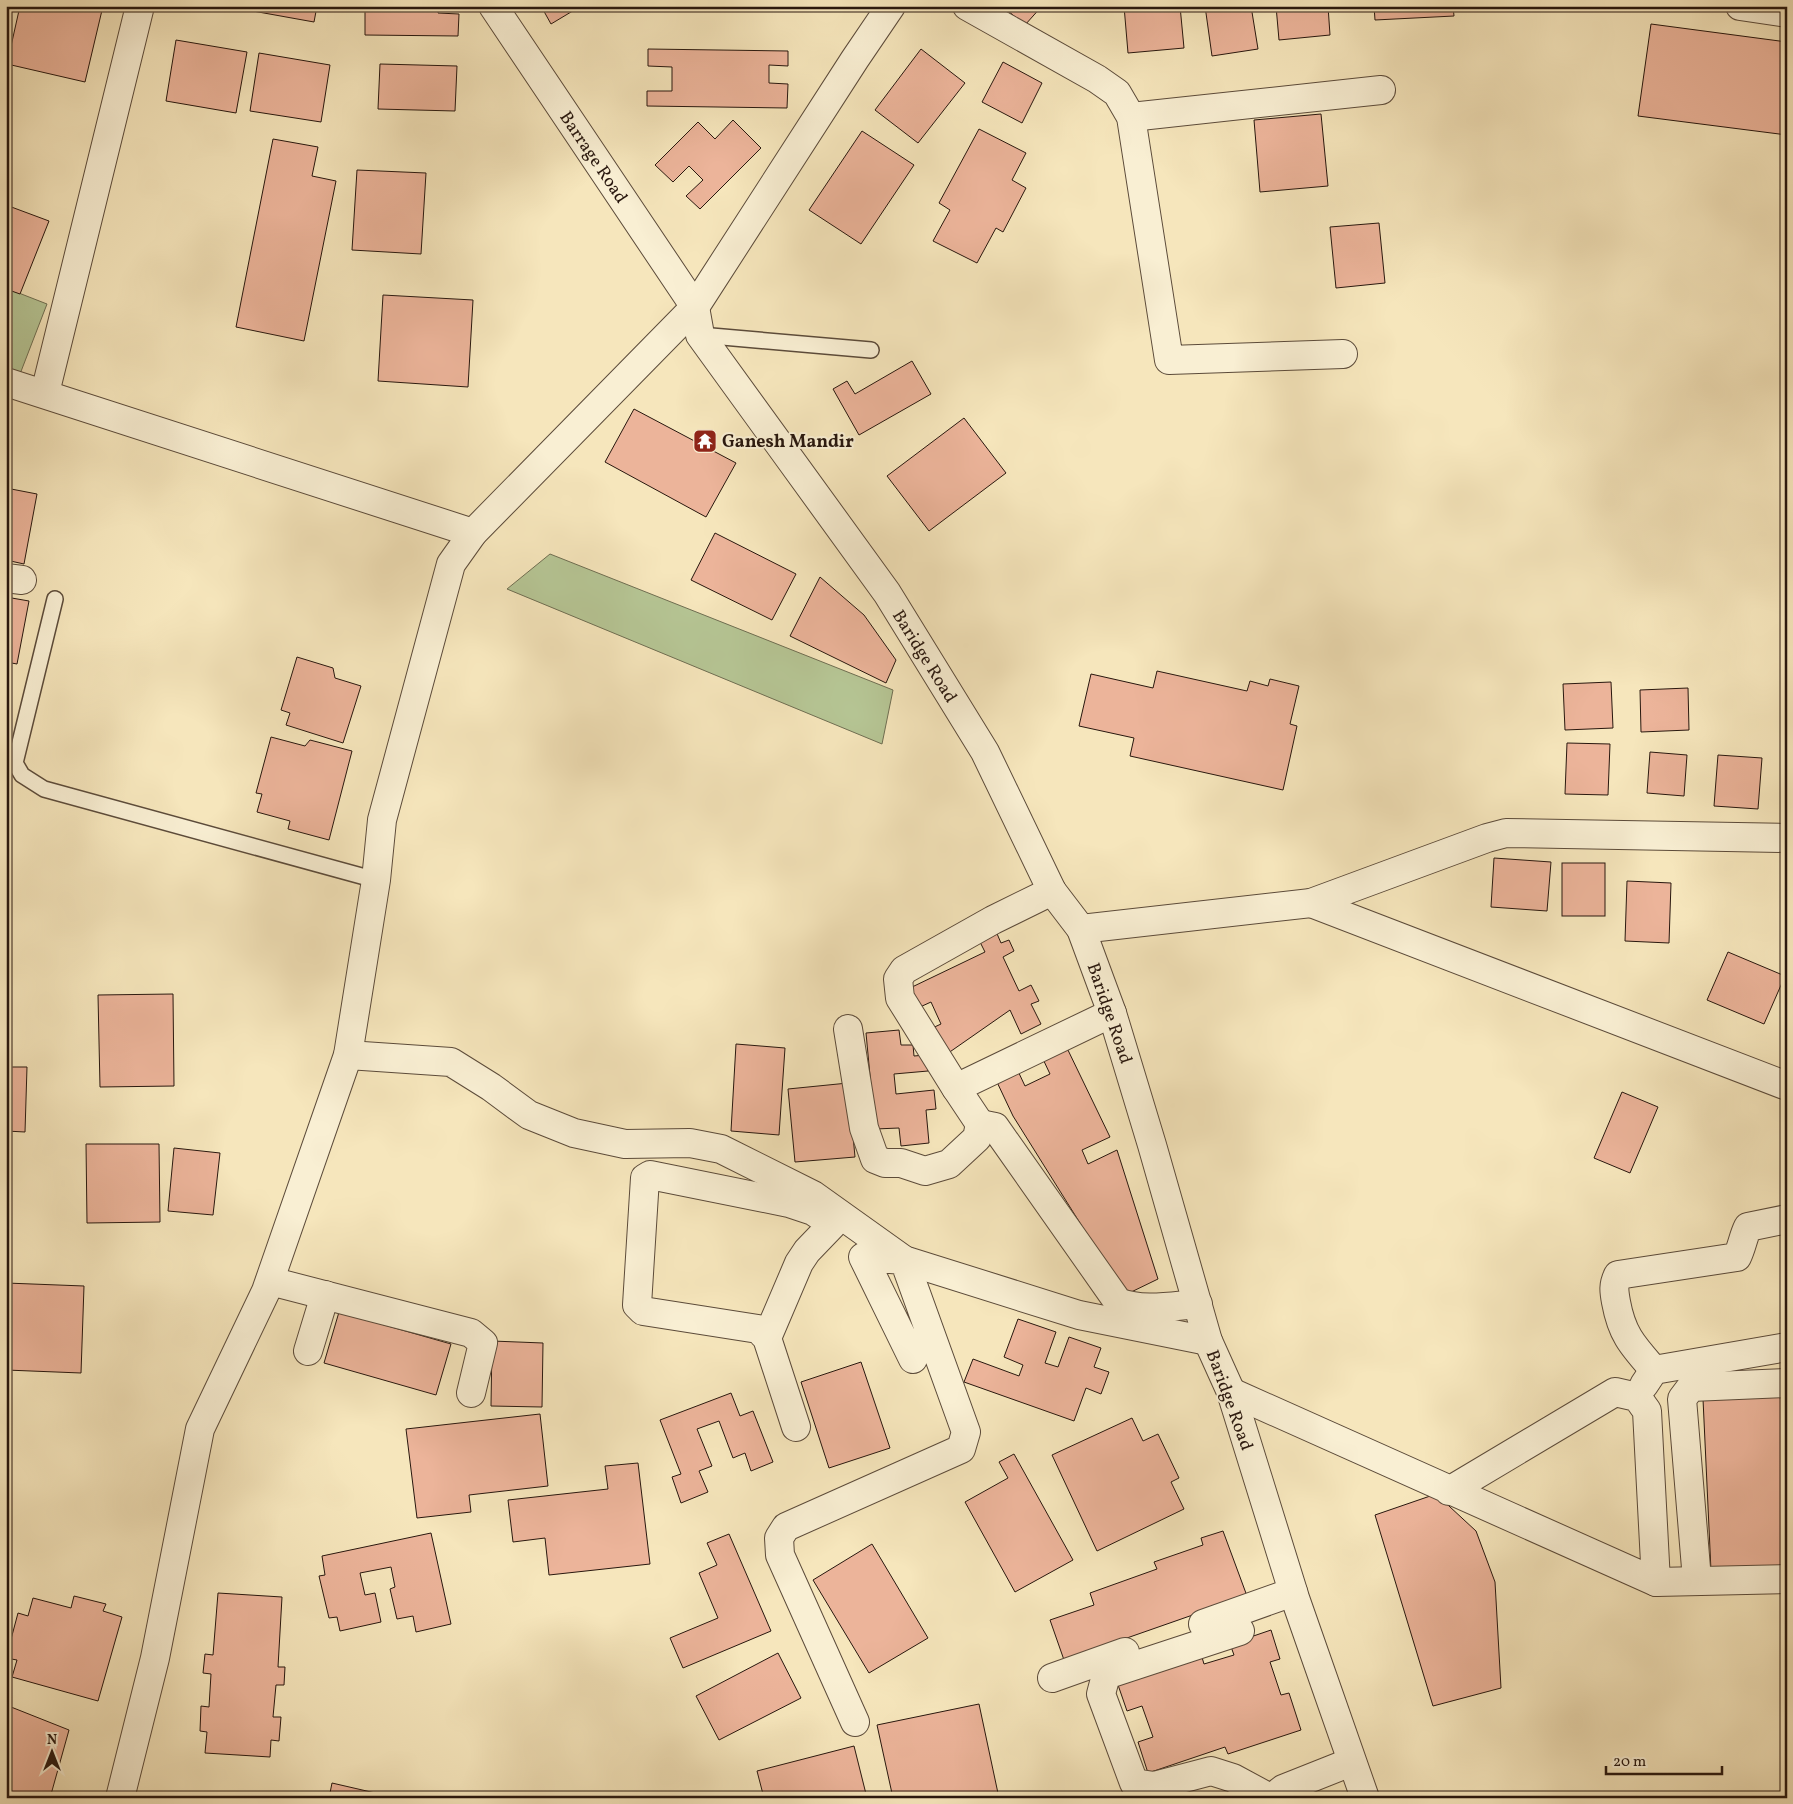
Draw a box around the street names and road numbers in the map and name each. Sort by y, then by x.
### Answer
street label: Barrage Road [553,107,633,209]
street label: Baridge Road [885,606,962,708]
street label: Baridge Road [1080,960,1138,1067]
street label: Baridge Road [1199,1347,1258,1454]

